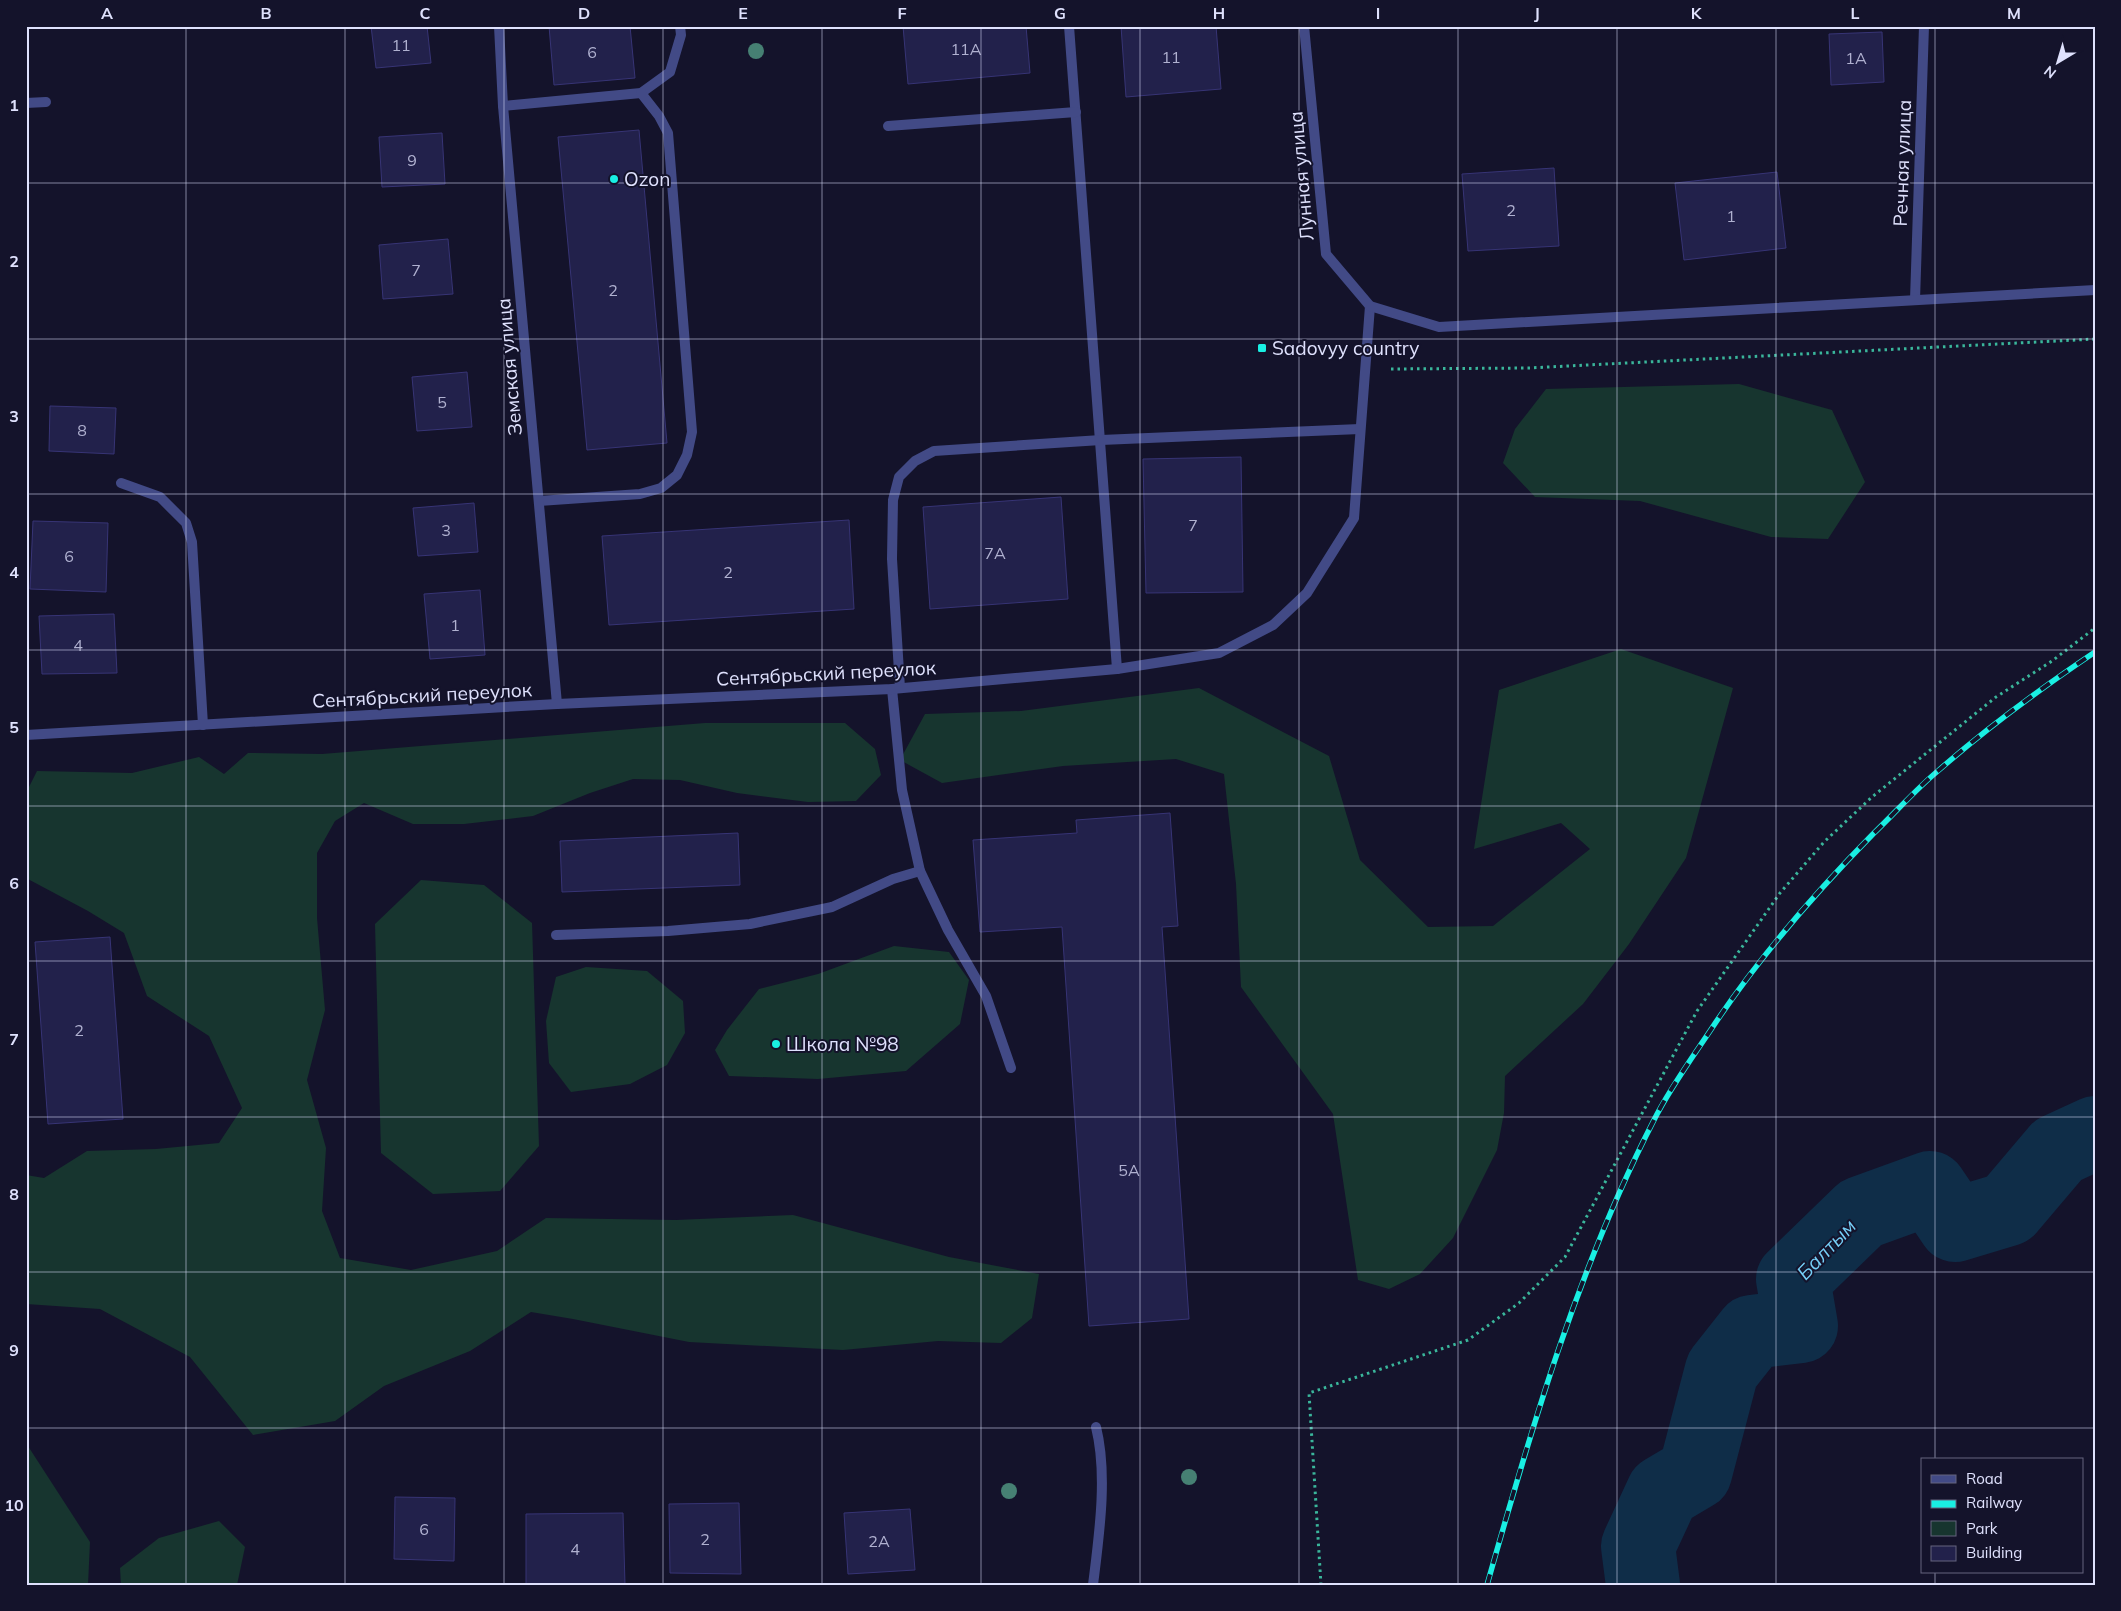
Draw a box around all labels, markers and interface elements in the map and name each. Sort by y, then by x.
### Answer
text: A [101,3,113,23]
text: B [260,3,272,23]
text: C [420,3,431,23]
text: D [578,3,590,23]
text: E [738,3,748,23]
text: F [897,3,907,23]
text: G [1054,3,1066,23]
text: H [1213,3,1225,23]
text: I [1376,3,1380,23]
text: J [1534,3,1540,23]
text: K [1691,3,1703,23]
text: L [1851,3,1860,23]
text: M [2007,3,2021,23]
house number: 11 [391,35,411,55]
north arrow [2034,38,2084,88]
house number: 11А [951,39,982,59]
house number: 6 [587,42,597,62]
house number: 11 [1161,47,1181,67]
house number: 1А [1845,48,1867,68]
text: N [2040,62,2060,83]
text: 1 [9,95,19,115]
street label: Речная улица [1888,99,1916,227]
street label: Лунная улица [1283,110,1319,242]
house number: 9 [407,150,417,170]
place label: Ozon [624,167,670,191]
marker: Ozon [608,173,620,185]
house number: 2 [1506,200,1516,220]
house number: 1 [1726,206,1736,226]
text: 2 [9,251,19,271]
house number: 7 [411,260,421,280]
house number: 2 [608,280,618,300]
street label: Земская улица [491,297,527,437]
place label: Sadovyy country [1272,336,1419,360]
marker: Sadovyy country [1256,342,1268,354]
house number: 5 [437,392,447,412]
text: 3 [9,406,19,426]
house number: 8 [77,420,87,440]
house number: 7 [1188,515,1198,535]
house number: 3 [441,520,451,540]
house number: 7А [984,543,1006,563]
house number: 6 [64,546,74,566]
text: 4 [9,562,19,582]
house number: 2 [723,562,733,582]
house number: 1 [450,615,460,635]
house number: 4 [73,635,83,655]
street label: Сентябрьский переулок [715,655,937,691]
street label: Сентябрьский переулок [311,677,533,713]
text: 5 [9,717,19,737]
text: 6 [9,873,19,893]
house number: 2 [74,1020,84,1040]
text: 7 [9,1029,19,1049]
place label: Школа №98 [786,1032,899,1056]
marker: Школа №98 [770,1038,782,1050]
house number: 5А [1118,1160,1140,1180]
text: 8 [9,1184,19,1204]
water label: Балтым [1791,1213,1861,1285]
text: 9 [9,1340,19,1360]
legend [1921,1458,2084,1574]
text: Road [1966,1469,2003,1488]
text: Railway [1966,1493,2022,1512]
text: 10 [4,1495,24,1515]
house number: 6 [419,1519,429,1539]
text: Park [1966,1519,1998,1538]
house number: 2 [700,1529,710,1549]
house number: 2А [868,1531,890,1551]
house number: 4 [570,1539,580,1559]
text: Building [1966,1543,2022,1562]

